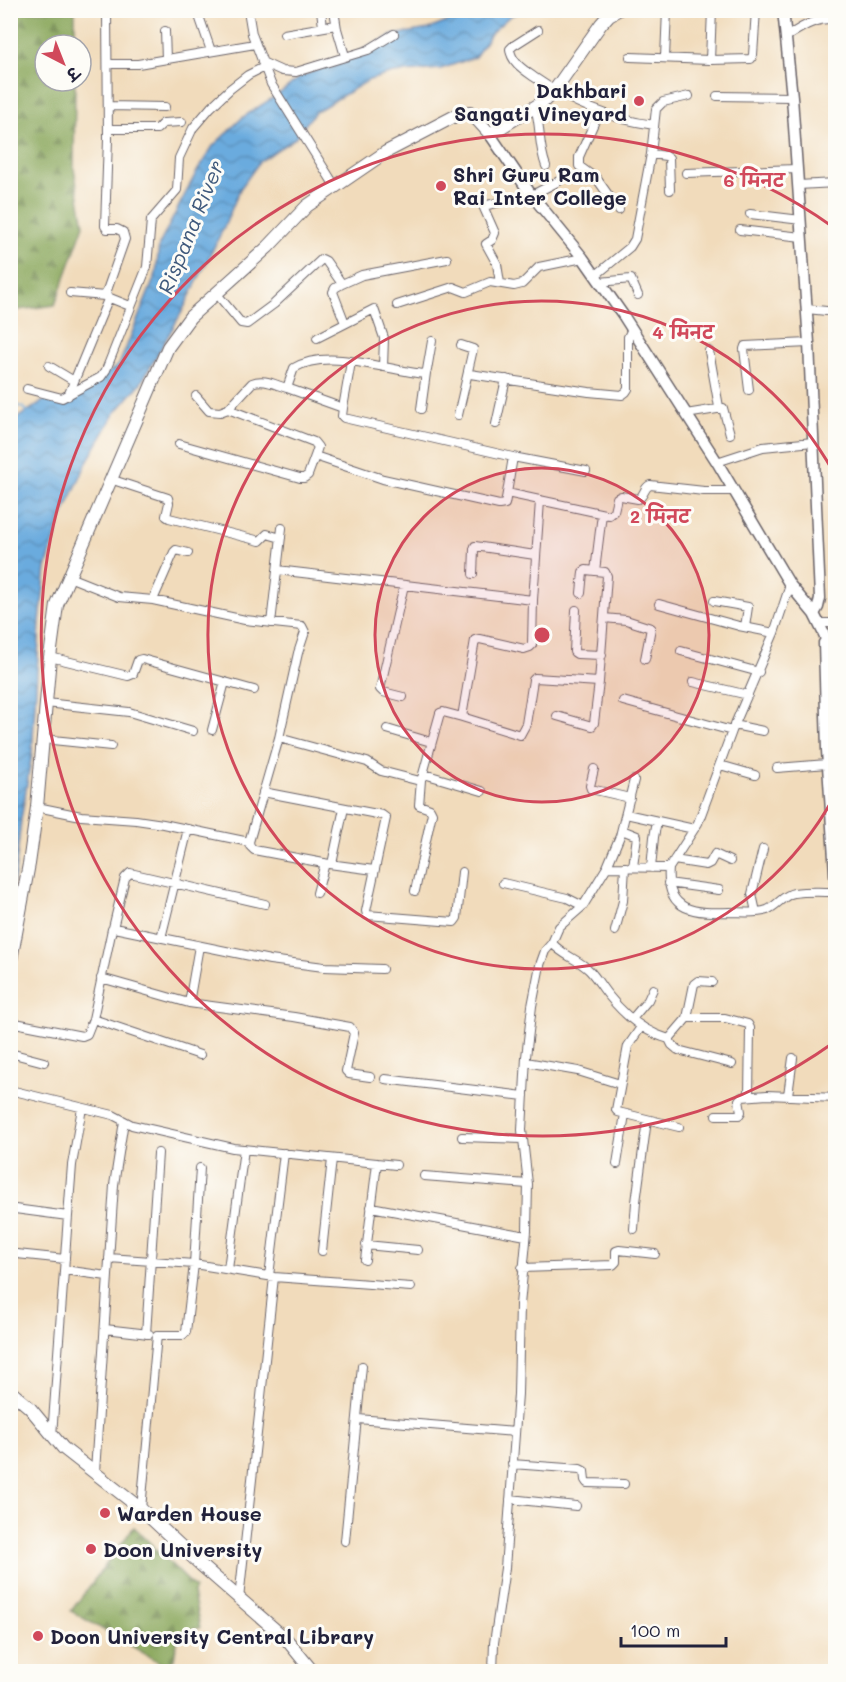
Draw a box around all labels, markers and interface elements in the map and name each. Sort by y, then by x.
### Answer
north arrow [33,33,93,93]
text: उ [61,62,86,87]
place label: Dakhbari Sangati Vineyard [454,77,627,126]
marker: Dakhbari Sangati Vineyard [632,94,646,108]
water label: Rispana River [151,156,229,298]
place label: Shri Guru Ram Rai Inter College [453,161,627,210]
text: 6 मिनट [723,166,787,192]
marker: Shri Guru Ram Rai Inter College [434,179,448,193]
text: 4 मिनट [652,318,716,344]
text: 2 मिनट [630,502,692,528]
centre of rings [532,625,552,645]
place label: Warden House [117,1500,262,1526]
marker: Warden House [98,1506,112,1520]
place label: Doon University [103,1536,263,1562]
marker: Doon University [84,1542,98,1556]
scale bar [621,1610,726,1648]
text: 100 m [630,1618,680,1642]
place label: Doon University Central Library [50,1623,374,1649]
marker: Doon University Central Library [31,1629,45,1643]

